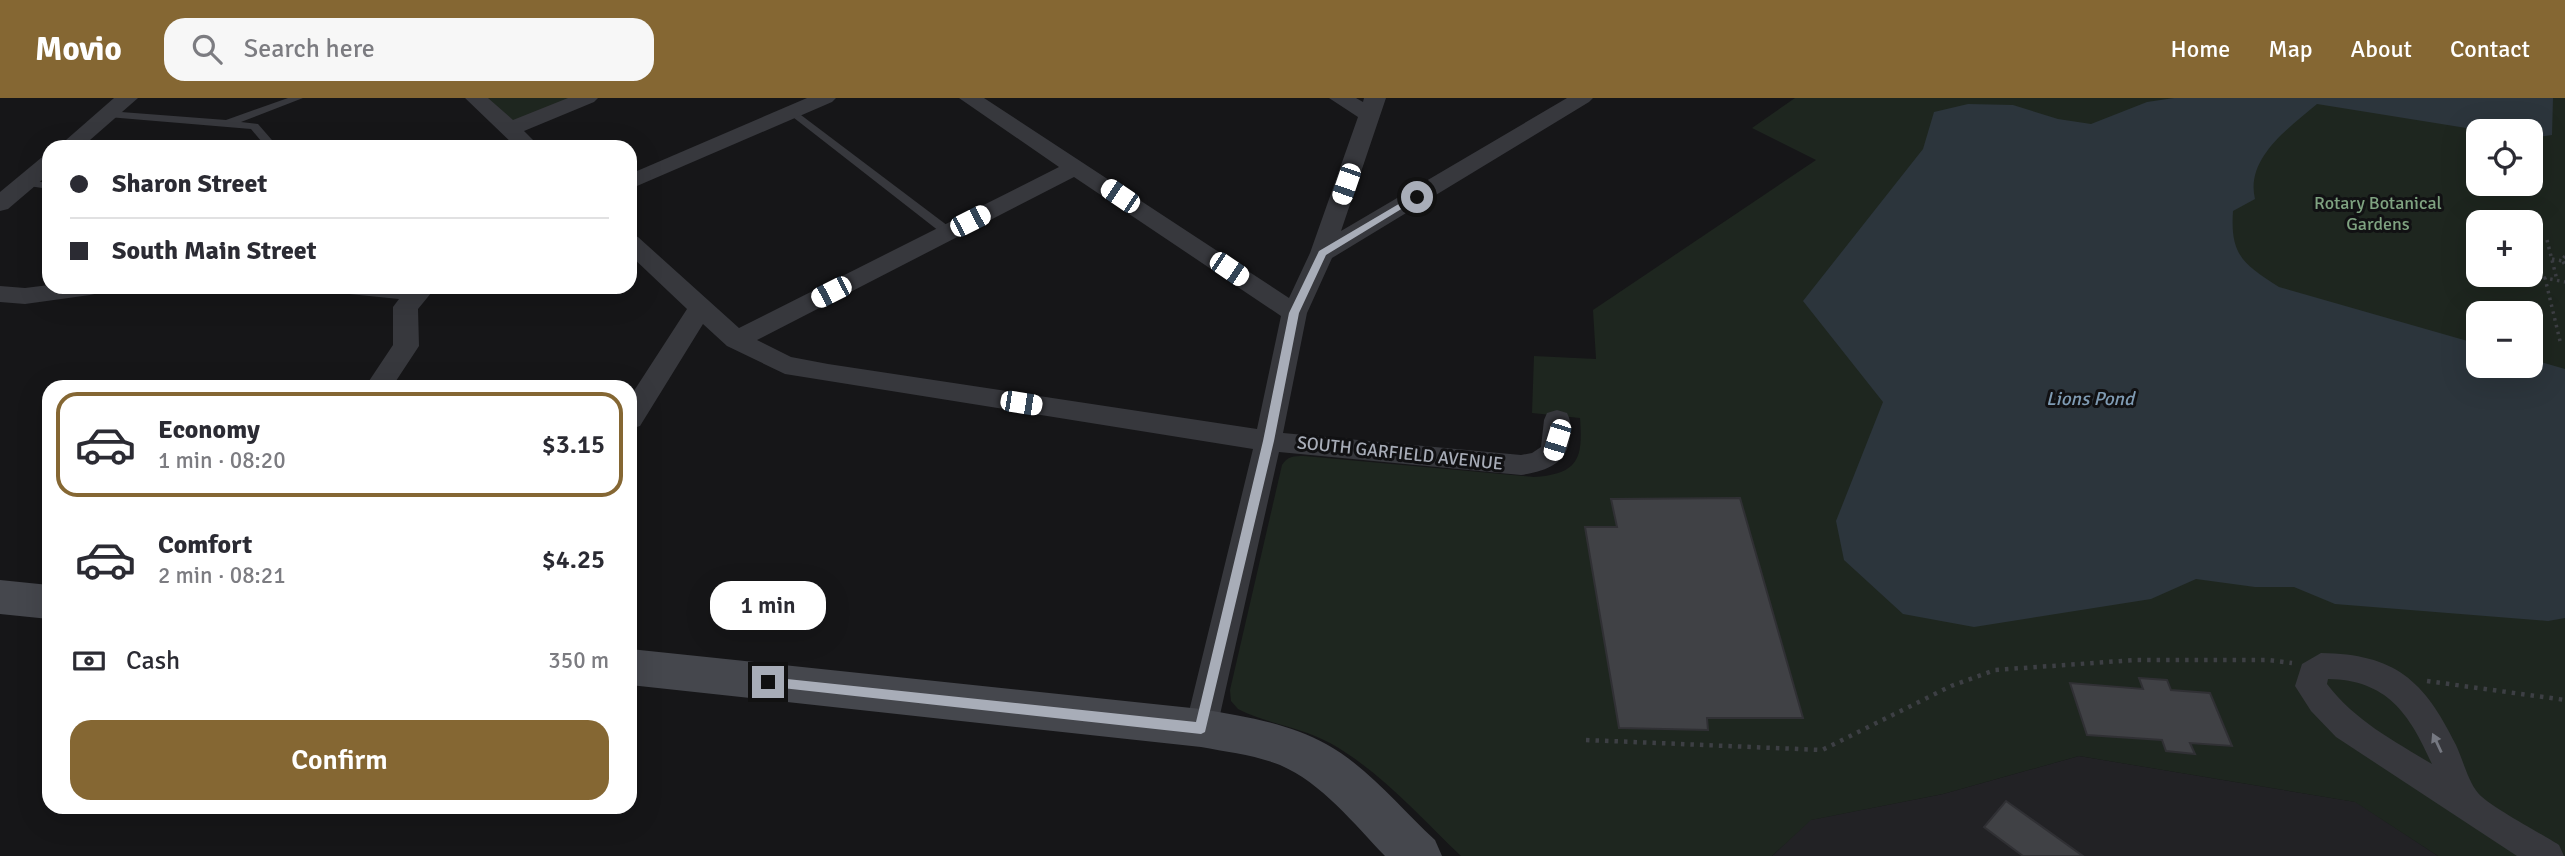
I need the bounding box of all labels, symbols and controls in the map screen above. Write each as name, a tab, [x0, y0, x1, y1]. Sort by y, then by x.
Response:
search box	[164, 18, 654, 81]
text: Movio	[35, 29, 122, 70]
icon: search	[188, 30, 226, 68]
text: Search here	[244, 33, 375, 65]
text: Home	[2170, 34, 2230, 64]
text: Map	[2268, 34, 2313, 64]
text: About	[2351, 34, 2412, 64]
text: Contact	[2450, 34, 2530, 64]
map controls	[2466, 119, 2543, 378]
button: locate	[2466, 119, 2543, 196]
car	[1330, 161, 1363, 207]
text: Sharon Street	[112, 168, 267, 200]
car	[1097, 176, 1144, 216]
route start	[1401, 181, 1433, 213]
park label: Rotary Botanical Gardens	[2314, 192, 2442, 235]
car	[947, 202, 994, 240]
button: +	[2466, 210, 2543, 287]
text: South Main Street	[112, 235, 316, 267]
car	[1206, 249, 1253, 289]
car	[808, 273, 855, 311]
button: −	[2466, 301, 2543, 378]
water label: Lions Pond	[2046, 387, 2136, 411]
car	[999, 389, 1044, 417]
icon: car	[74, 413, 137, 476]
text: Economy	[158, 414, 260, 446]
car	[1541, 417, 1574, 463]
text: $3.15	[542, 429, 605, 461]
street label: SOUTH GARFIELD AVENUE	[1296, 431, 1504, 475]
text: 1 min · 08:20	[158, 446, 286, 475]
icon: car	[74, 528, 137, 591]
text: Comfort	[158, 529, 252, 561]
text: $4.25	[542, 544, 605, 576]
text: 2 min · 08:21	[158, 561, 286, 590]
callout: 1 min	[710, 580, 826, 630]
text: 1 min	[740, 591, 796, 620]
icon: cash	[70, 642, 108, 680]
text: Cash	[126, 645, 180, 677]
text: 350 m	[548, 646, 609, 675]
route end	[752, 666, 784, 698]
button: Confirm	[70, 720, 609, 800]
one-way arrow	[2431, 733, 2442, 753]

